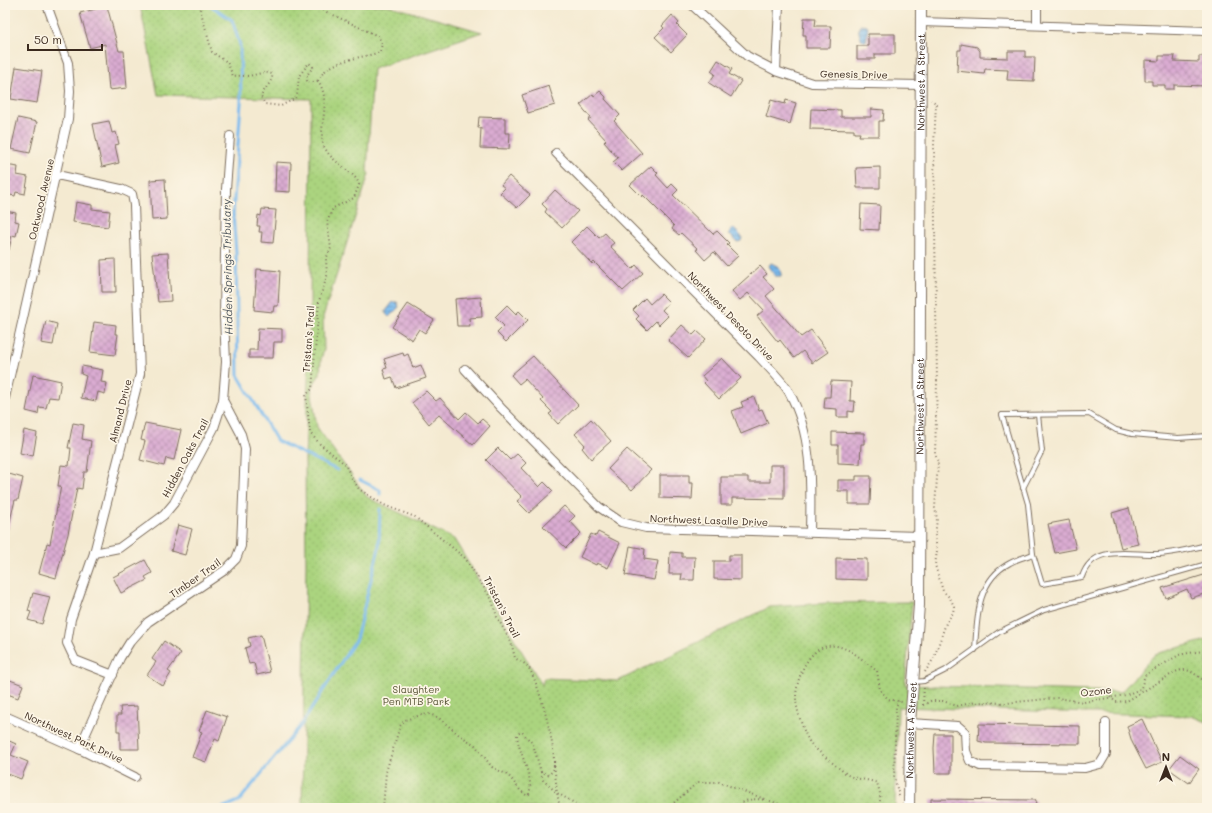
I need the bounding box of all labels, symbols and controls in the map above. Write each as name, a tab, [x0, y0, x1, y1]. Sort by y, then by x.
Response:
scale bar	[28, 26, 102, 52]
text: 50 m	[34, 31, 62, 47]
street label: Northwest A Street	[914, 34, 928, 131]
street label: Genesis Drive	[820, 66, 888, 82]
street label: Oakwood Avenue	[25, 157, 57, 241]
water label: Hidden Springs Tributary	[218, 199, 236, 335]
street label: Northwest Desoto Drive	[685, 268, 777, 364]
street label: Tristan's Trail	[299, 305, 317, 373]
street label: Northwest A Street	[913, 358, 927, 455]
street label: Almand Drive	[105, 378, 135, 444]
street label: Hidden Oaks Trail	[158, 416, 212, 500]
street label: Northwest Lasalle Drive	[650, 511, 768, 529]
street label: Timber Trail	[166, 555, 224, 601]
street label: Tristan's Trail	[480, 574, 524, 640]
street label: Northwest A Street	[902, 681, 920, 779]
park label: Slaughter Pen MTB Park	[383, 682, 449, 708]
street label: Ozone	[1080, 682, 1112, 700]
street label: Northwest Park Drive	[23, 708, 125, 766]
north arrow	[1146, 747, 1186, 787]
text: N	[1162, 749, 1170, 764]

